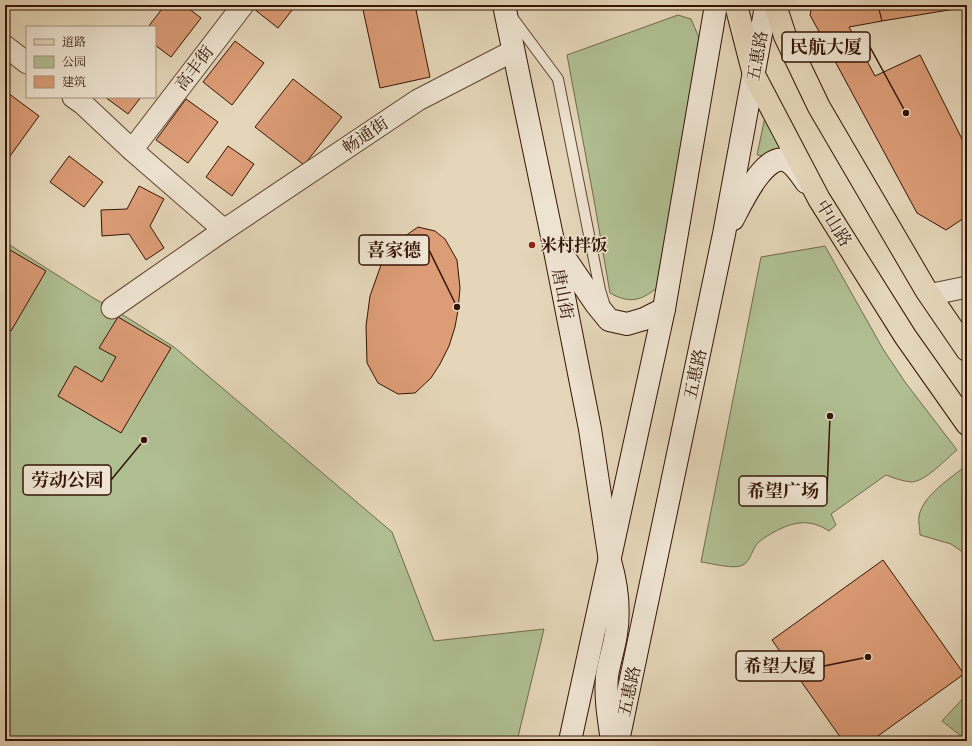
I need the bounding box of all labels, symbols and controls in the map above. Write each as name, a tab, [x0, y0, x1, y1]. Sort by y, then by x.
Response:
legend	[26, 26, 156, 98]
street label: 五惠路	[743, 29, 775, 84]
callout: 民航大厦	[782, 32, 870, 62]
text: 道路	[62, 34, 86, 52]
text: 民航大厦	[790, 36, 862, 62]
street label: 高丰街	[171, 42, 221, 97]
text: 公园	[62, 54, 86, 72]
text: 建筑	[62, 74, 86, 92]
street label: 畅通街	[338, 112, 394, 161]
street label: 中山路	[809, 196, 856, 252]
callout: 喜家德	[359, 235, 429, 265]
place label: 米村拌饭	[540, 235, 608, 259]
text: 喜家德	[367, 239, 421, 265]
marker: 米村拌饭	[527, 240, 537, 250]
street label: 唐山街	[544, 267, 578, 322]
street label: 五惠路	[680, 347, 714, 402]
callout: 劳动公园	[23, 465, 111, 495]
text: 劳动公园	[31, 469, 103, 495]
callout: 希望广场	[739, 476, 827, 506]
text: 希望广场	[747, 480, 819, 506]
callout: 希望大厦	[736, 651, 824, 681]
text: 希望大厦	[744, 655, 816, 681]
street label: 五惠路	[614, 664, 648, 719]

